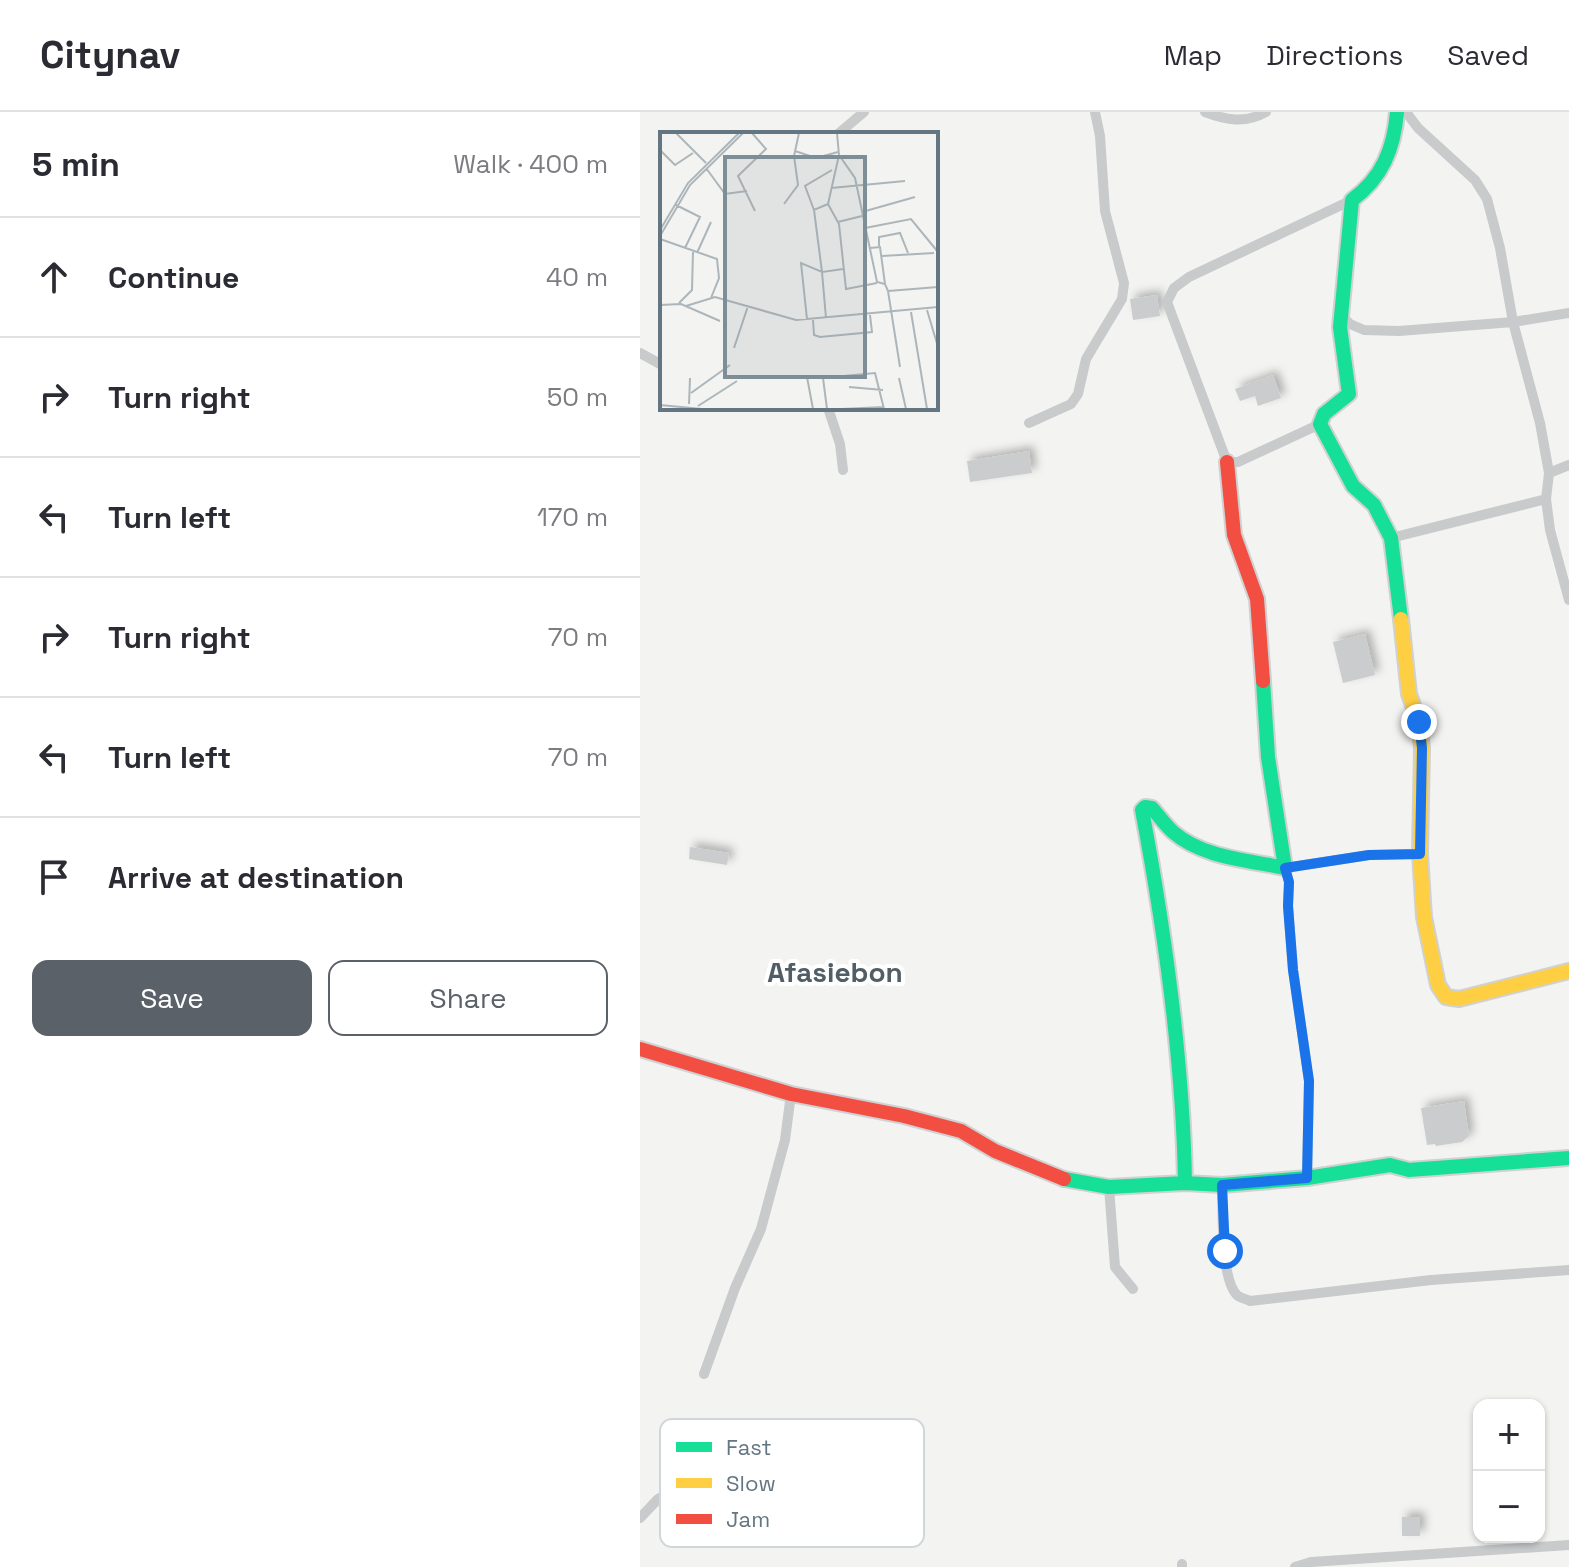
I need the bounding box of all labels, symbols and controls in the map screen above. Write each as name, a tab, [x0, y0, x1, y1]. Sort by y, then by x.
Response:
text: Citynav	[40, 31, 180, 79]
text: Map	[1164, 37, 1222, 73]
text: Directions	[1266, 37, 1403, 73]
text: Saved	[1447, 37, 1529, 73]
inset map	[660, 132, 938, 410]
text: 5 min	[32, 143, 120, 186]
text: Walk · 400 m	[453, 147, 608, 181]
icon: ahead	[32, 255, 76, 299]
text: Continue	[108, 258, 239, 297]
text: 40 m	[546, 260, 608, 294]
icon: right	[32, 375, 76, 419]
text: Turn right	[108, 378, 251, 417]
text: 50 m	[547, 380, 608, 414]
icon: left	[32, 495, 76, 539]
text: Turn left	[108, 498, 231, 537]
text: 170 m	[537, 500, 608, 534]
icon: right	[32, 615, 76, 659]
text: Turn right	[108, 618, 251, 657]
text: 70 m	[548, 620, 608, 654]
route end	[1401, 704, 1437, 740]
icon: left	[32, 735, 76, 779]
text: Turn left	[108, 738, 231, 777]
text: 70 m	[548, 740, 608, 774]
icon: arrive	[32, 855, 76, 899]
text: Arrive at destination	[108, 858, 404, 897]
district label: Afasiebon	[767, 954, 903, 990]
button: Save	[32, 960, 312, 1036]
button: Share	[328, 960, 608, 1036]
route start	[1207, 1233, 1243, 1269]
map controls	[1473, 1399, 1545, 1543]
button: +	[1473, 1399, 1545, 1471]
legend	[660, 1419, 924, 1547]
text: Fast	[726, 1433, 772, 1461]
text: Slow	[726, 1469, 776, 1497]
button: −	[1473, 1471, 1545, 1543]
text: Jam	[726, 1505, 770, 1533]

